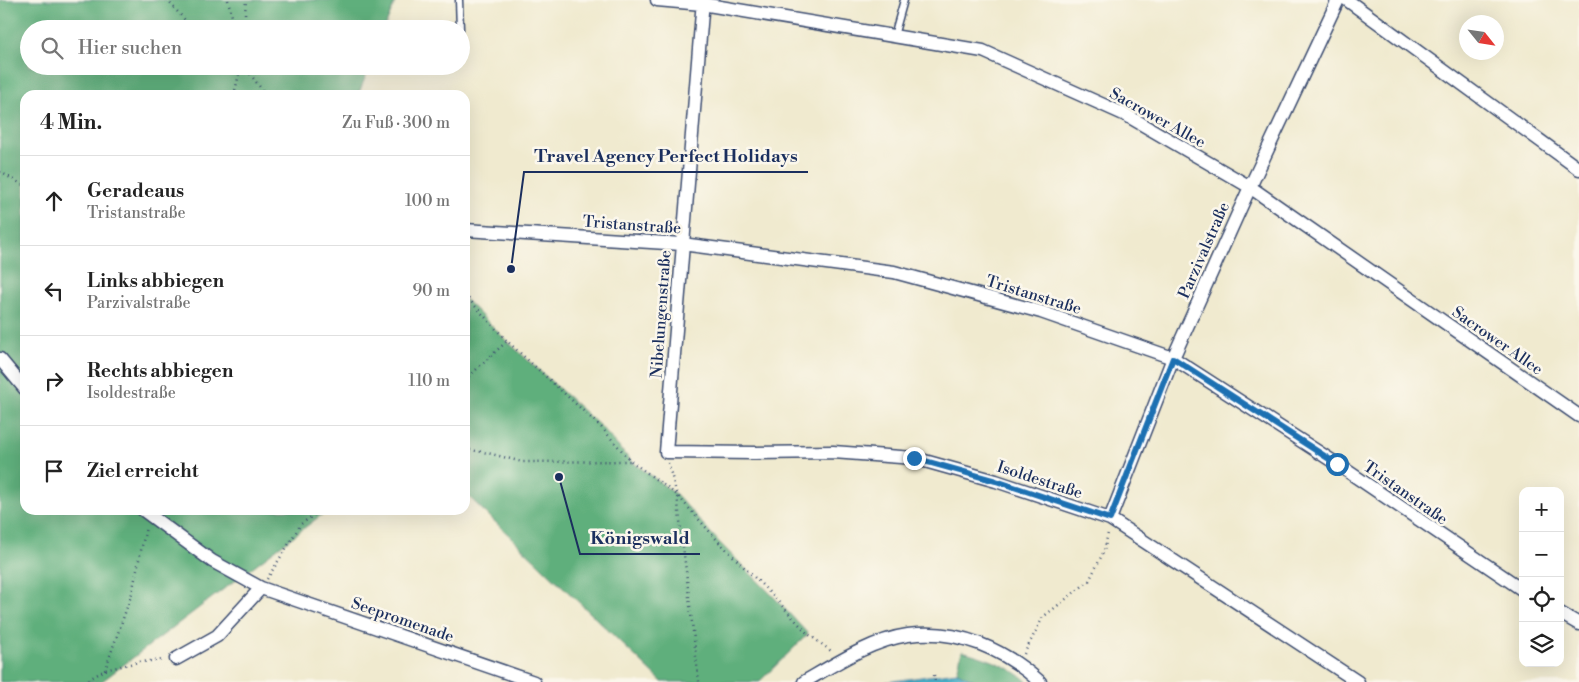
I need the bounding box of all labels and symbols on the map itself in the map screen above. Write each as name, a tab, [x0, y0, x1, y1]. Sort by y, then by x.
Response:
north arrow	[1459, 15, 1504, 60]
street label: Sacrower Allee	[1106, 83, 1209, 152]
callout: Travel Agency Perfect Holidays	[524, 139, 808, 172]
text: Travel Agency Perfect Holidays	[534, 145, 798, 168]
street label: Parzivalstraße	[1174, 199, 1234, 302]
street label: Tristanstraße	[582, 212, 682, 238]
street label: Nibelungenstraße	[647, 249, 675, 379]
street label: Tristanstraße	[984, 271, 1084, 319]
street label: Sacrower Allee	[1448, 302, 1547, 380]
route end	[903, 447, 926, 470]
route start	[1326, 453, 1349, 476]
street label: Tristanstraße	[1359, 456, 1452, 529]
street label: Isoldestraße	[994, 457, 1085, 503]
callout: Königswald	[580, 521, 700, 554]
text: Königswald	[590, 527, 690, 550]
street label: Seepromenade	[349, 593, 457, 647]

